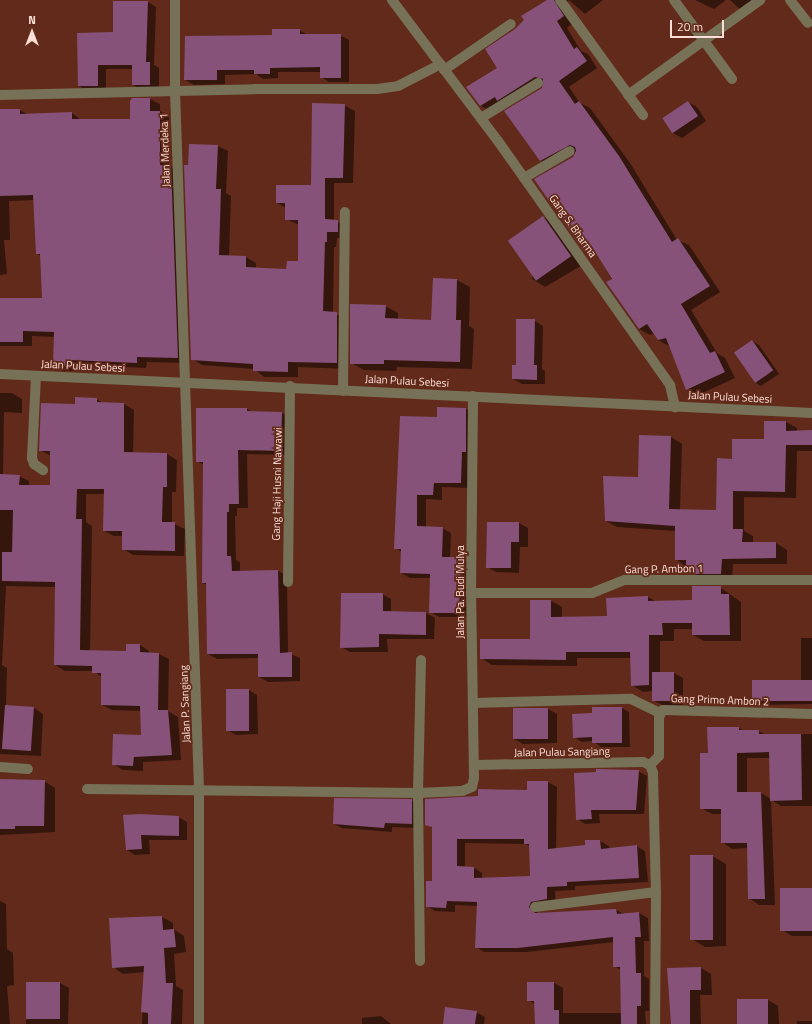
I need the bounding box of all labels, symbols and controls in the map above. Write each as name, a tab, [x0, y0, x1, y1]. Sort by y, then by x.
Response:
north arrow	[12, 12, 52, 52]
text: N	[28, 12, 36, 28]
scale bar	[672, 12, 726, 38]
text: 20 m	[677, 17, 703, 36]
street label: Jalan Merdeka 1	[157, 113, 173, 187]
street label: Gang S. Bharma	[546, 192, 600, 260]
street label: Jalan Pulau Sebesi	[41, 357, 125, 375]
street label: Jalan Pulau Sebesi	[365, 372, 449, 390]
street label: Jalan Pulau Sebesi	[688, 388, 772, 406]
street label: Gang Haji Husni Nawawi	[269, 427, 285, 541]
street label: Jalan Pa. Budi Mulya	[453, 545, 467, 639]
street label: Gang P. Ambon 1	[625, 562, 703, 576]
street label: Jalan P. Sangiang	[177, 665, 193, 743]
street label: Gang Primo Ambon 2	[671, 692, 769, 708]
street label: Jalan Pulau Sangiang	[514, 745, 610, 759]

